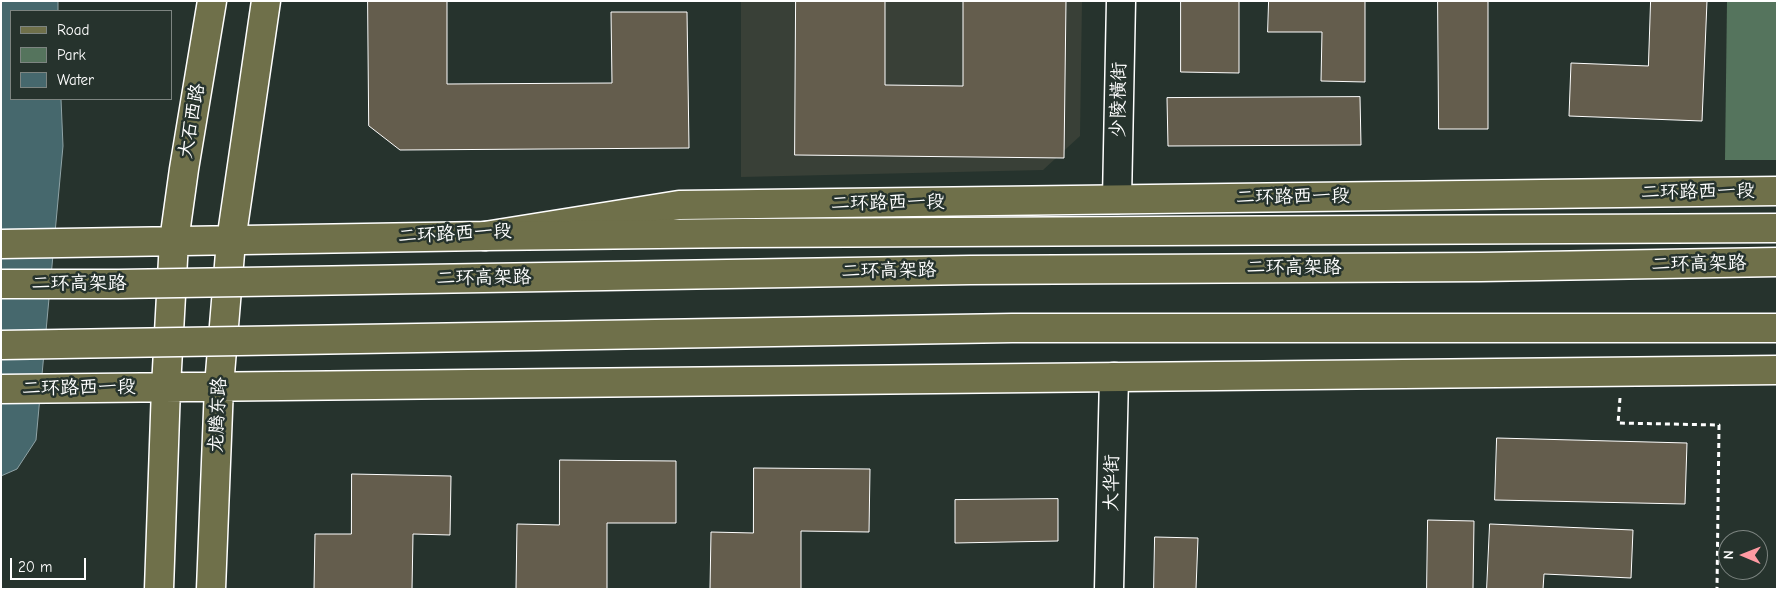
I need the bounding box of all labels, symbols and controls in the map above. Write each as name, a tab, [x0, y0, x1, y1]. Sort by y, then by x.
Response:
legend	[10, 10, 172, 100]
text: Road	[57, 21, 89, 39]
text: Park	[57, 46, 86, 64]
street label: 少陵横街	[1107, 62, 1131, 138]
text: Water	[57, 71, 94, 89]
street label: 大石西路	[174, 82, 210, 160]
street label: 二环路西一段	[1641, 180, 1755, 204]
street label: 二环路西一段	[1236, 185, 1350, 209]
street label: 二环路西一段	[831, 191, 945, 215]
street label: 二环路西一段	[397, 220, 513, 248]
street label: 二环高架路	[1651, 252, 1747, 276]
street label: 二环高架路	[1247, 257, 1341, 279]
street label: 二环高架路	[841, 259, 937, 283]
street label: 二环高架路	[436, 266, 532, 290]
street label: 二环高架路	[32, 273, 126, 295]
street label: 二环路西一段	[22, 376, 136, 400]
street label: 龙腾东路	[205, 376, 231, 454]
street label: 大华街	[1100, 454, 1124, 512]
north arrow	[1718, 530, 1768, 580]
scale bar	[12, 548, 89, 580]
text: N	[1720, 550, 1737, 559]
text: 20 m	[18, 558, 52, 576]

